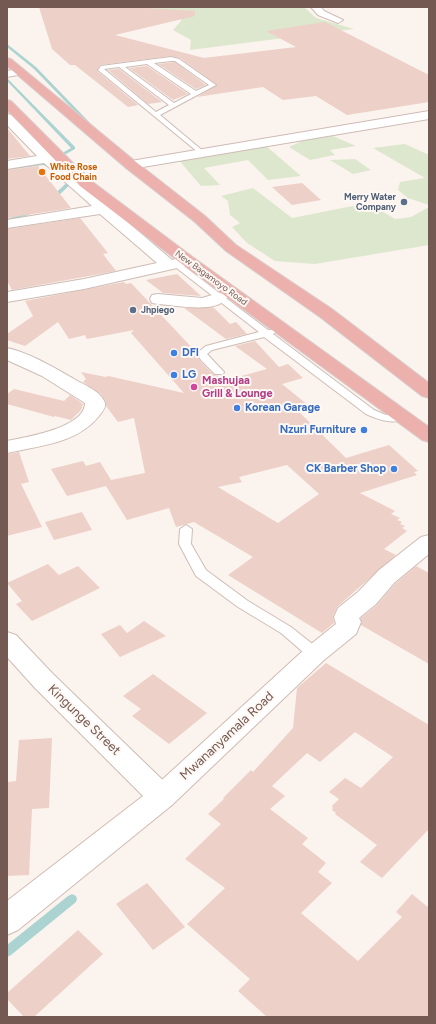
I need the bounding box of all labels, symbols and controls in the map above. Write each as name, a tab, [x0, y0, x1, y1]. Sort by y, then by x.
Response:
place label: White Rose Food Chain	[50, 162, 97, 183]
marker: White Rose Food Chain	[37, 167, 47, 177]
place label: Merry Water Company	[344, 192, 396, 213]
marker: Merry Water Company	[399, 197, 409, 207]
street label: New Bagamoyo Road	[173, 248, 249, 308]
marker: Jhpiego	[128, 305, 138, 315]
place label: Jhpiego	[141, 305, 174, 315]
place label: DFI	[182, 346, 199, 360]
marker: DFI	[169, 348, 179, 358]
place label: LG	[182, 368, 196, 382]
marker: LG	[169, 370, 179, 380]
place label: Mashujaa Grill & Lounge	[202, 374, 272, 400]
marker: Mashujaa Grill & Lounge	[189, 382, 199, 392]
place label: Korean Garage	[245, 401, 320, 415]
marker: Korean Garage	[232, 403, 242, 413]
place label: Nzuri Furniture	[280, 423, 356, 437]
marker: Nzuri Furniture	[359, 425, 369, 435]
place label: CK Barber Shop	[306, 462, 386, 476]
marker: CK Barber Shop	[389, 464, 399, 474]
street label: Kingunge Street	[45, 682, 123, 758]
street label: Mwananyamala Road	[177, 689, 277, 783]

